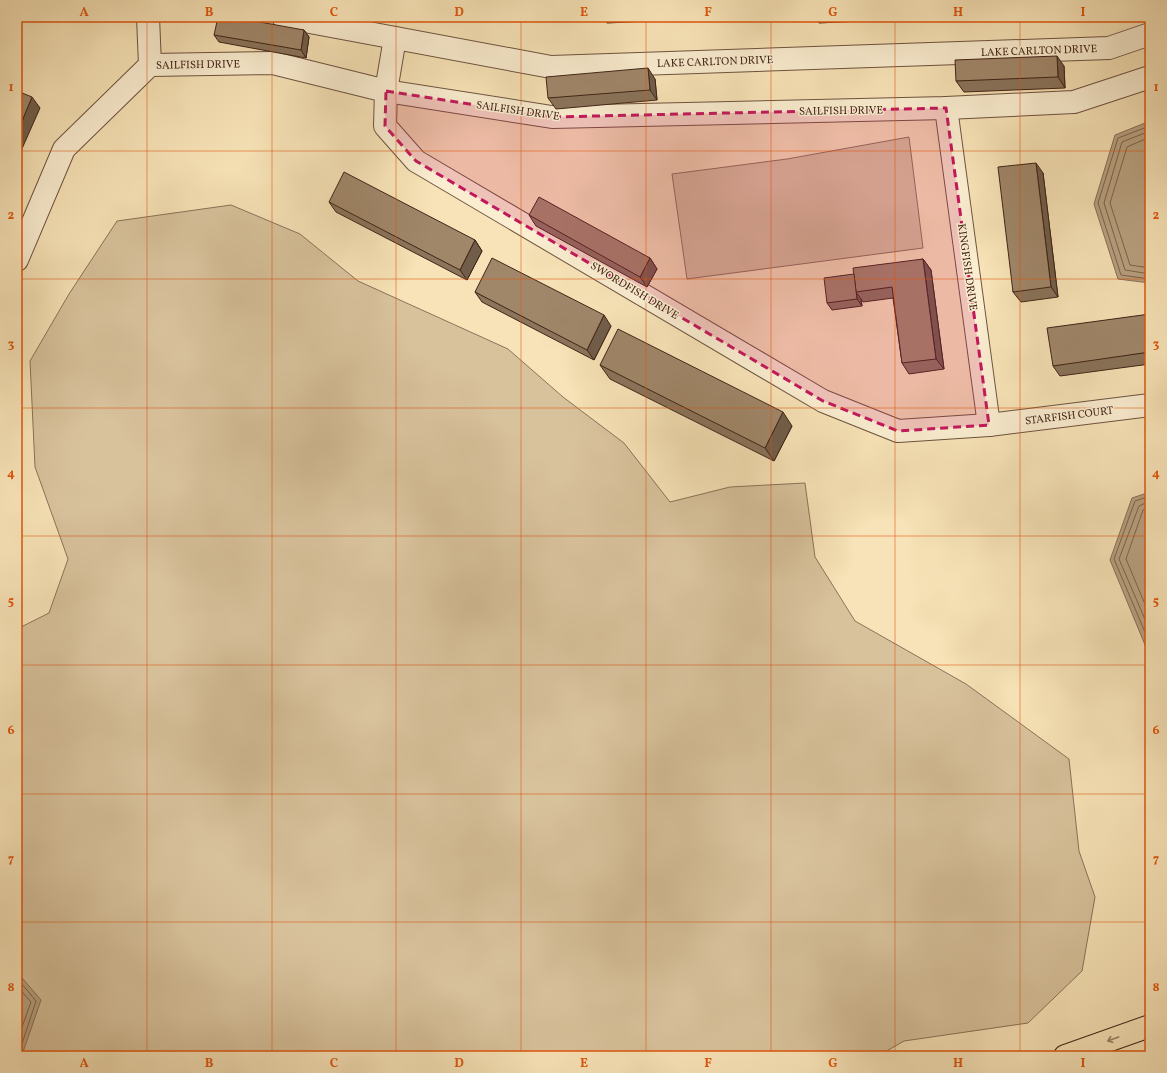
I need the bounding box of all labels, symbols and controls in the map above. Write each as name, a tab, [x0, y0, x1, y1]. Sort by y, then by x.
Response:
text: A	[79, 4, 89, 22]
text: B	[205, 4, 214, 22]
text: C	[330, 4, 338, 22]
text: D	[454, 4, 464, 22]
text: E	[580, 4, 588, 22]
text: F	[704, 4, 712, 22]
text: G	[828, 4, 838, 22]
text: H	[953, 4, 963, 22]
text: I	[1081, 4, 1086, 22]
street label: LAKE CARLTON DRIVE	[981, 42, 1098, 61]
street label: LAKE CARLTON DRIVE	[657, 53, 774, 72]
street label: SAILFISH DRIVE	[156, 57, 241, 74]
text: 1	[8, 79, 14, 97]
text: 1	[1153, 79, 1159, 97]
street label: SAILFISH DRIVE	[475, 98, 561, 125]
street label: SAILFISH DRIVE	[799, 103, 884, 120]
text: 2	[8, 207, 15, 225]
text: 2	[1153, 207, 1160, 225]
street label: KINGFISH DRIVE	[953, 223, 980, 312]
street label: SWORDFISH DRIVE	[587, 259, 682, 324]
text: 3	[8, 336, 15, 354]
text: 3	[1153, 336, 1160, 354]
street label: STARFISH COURT	[1024, 404, 1115, 429]
text: 4	[7, 465, 15, 483]
text: 4	[1152, 465, 1160, 483]
text: 5	[8, 593, 14, 611]
text: 5	[1153, 593, 1159, 611]
text: 6	[7, 722, 15, 740]
text: 6	[1152, 722, 1160, 740]
text: 7	[8, 851, 14, 869]
text: 7	[1153, 851, 1159, 869]
text: 8	[7, 979, 15, 997]
text: 8	[1152, 979, 1160, 997]
one-way arrow	[1108, 1036, 1120, 1044]
text: A	[79, 1055, 89, 1073]
text: B	[205, 1055, 214, 1073]
text: C	[330, 1055, 338, 1073]
text: D	[454, 1055, 464, 1073]
text: E	[580, 1055, 588, 1073]
text: F	[704, 1055, 712, 1073]
text: G	[828, 1055, 838, 1073]
text: H	[953, 1055, 963, 1073]
text: I	[1081, 1055, 1086, 1073]

